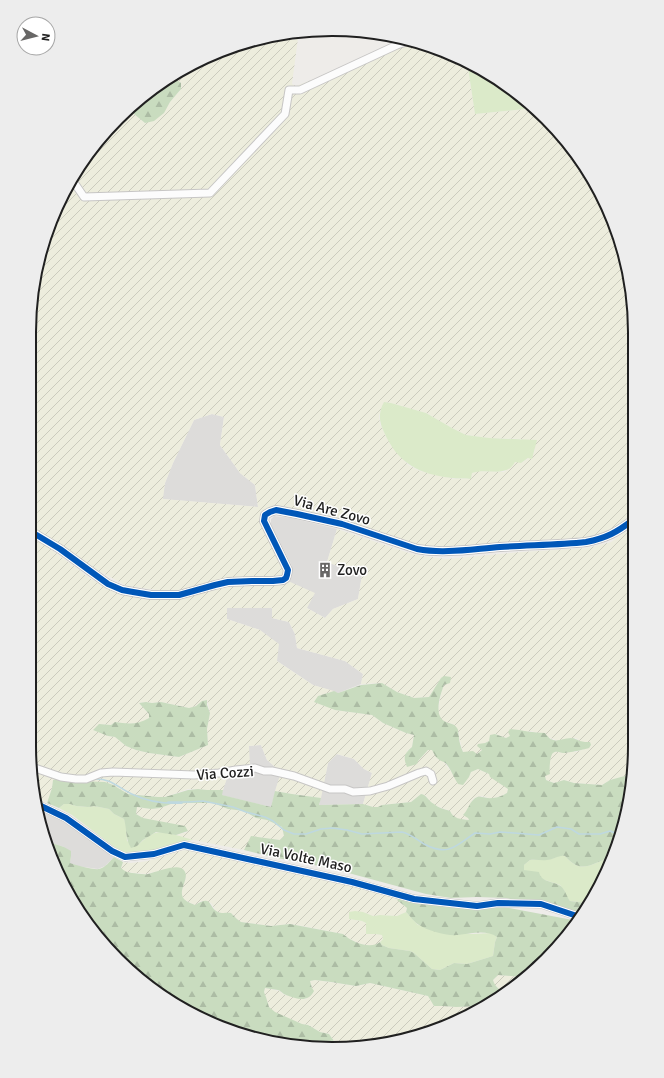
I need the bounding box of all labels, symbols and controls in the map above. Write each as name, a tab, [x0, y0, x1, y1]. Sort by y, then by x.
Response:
north arrow	[16, 16, 56, 56]
text: N	[39, 33, 52, 42]
street label: Via Are Zovo	[292, 491, 373, 529]
building icon: Zovo	[316, 561, 334, 579]
place label: Zovo	[337, 561, 367, 579]
street label: Via Cozzi	[196, 762, 254, 784]
street label: Via Volte Maso	[258, 839, 354, 877]

